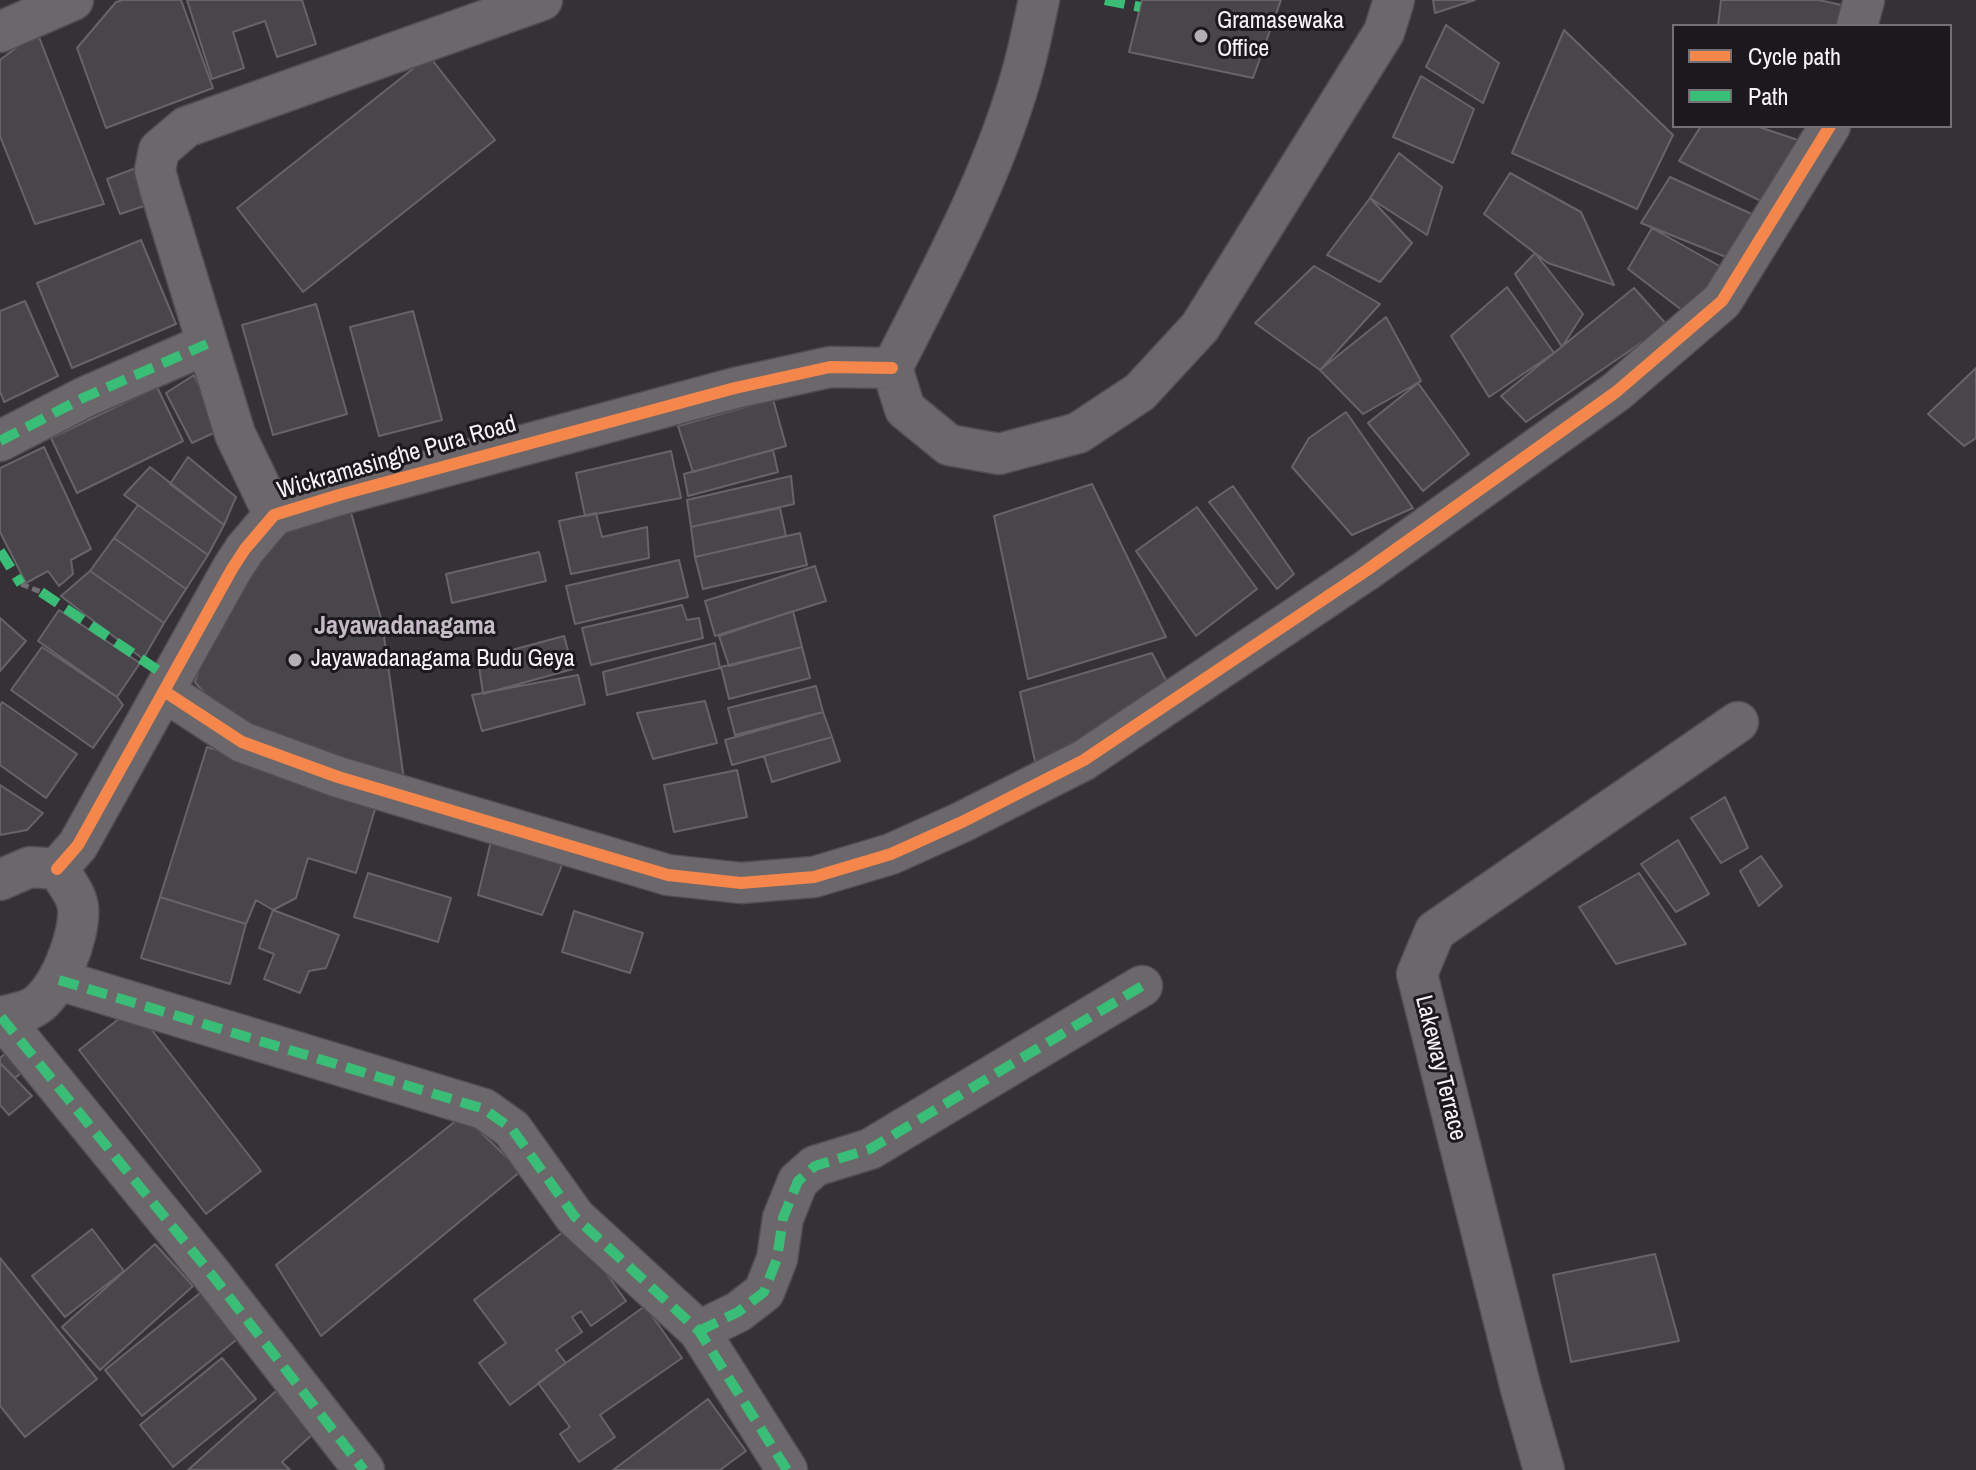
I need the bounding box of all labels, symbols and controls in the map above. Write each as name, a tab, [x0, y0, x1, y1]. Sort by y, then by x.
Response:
place label: Gramasewaka Office	[1217, 8, 1344, 64]
legend	[1672, 24, 1952, 128]
marker: Gramasewaka Office	[1192, 27, 1210, 45]
text: Cycle path	[1748, 40, 1841, 72]
text: Path	[1748, 80, 1789, 112]
street label: Wickramasinghe Pura Road	[274, 410, 520, 506]
district label: Jayawadanagama	[314, 611, 496, 643]
place label: Jayawadanagama Budu Geya	[311, 646, 575, 674]
marker: Jayawadanagama Budu Geya	[286, 651, 304, 669]
street label: Lakeway Terrace	[1408, 992, 1472, 1144]

